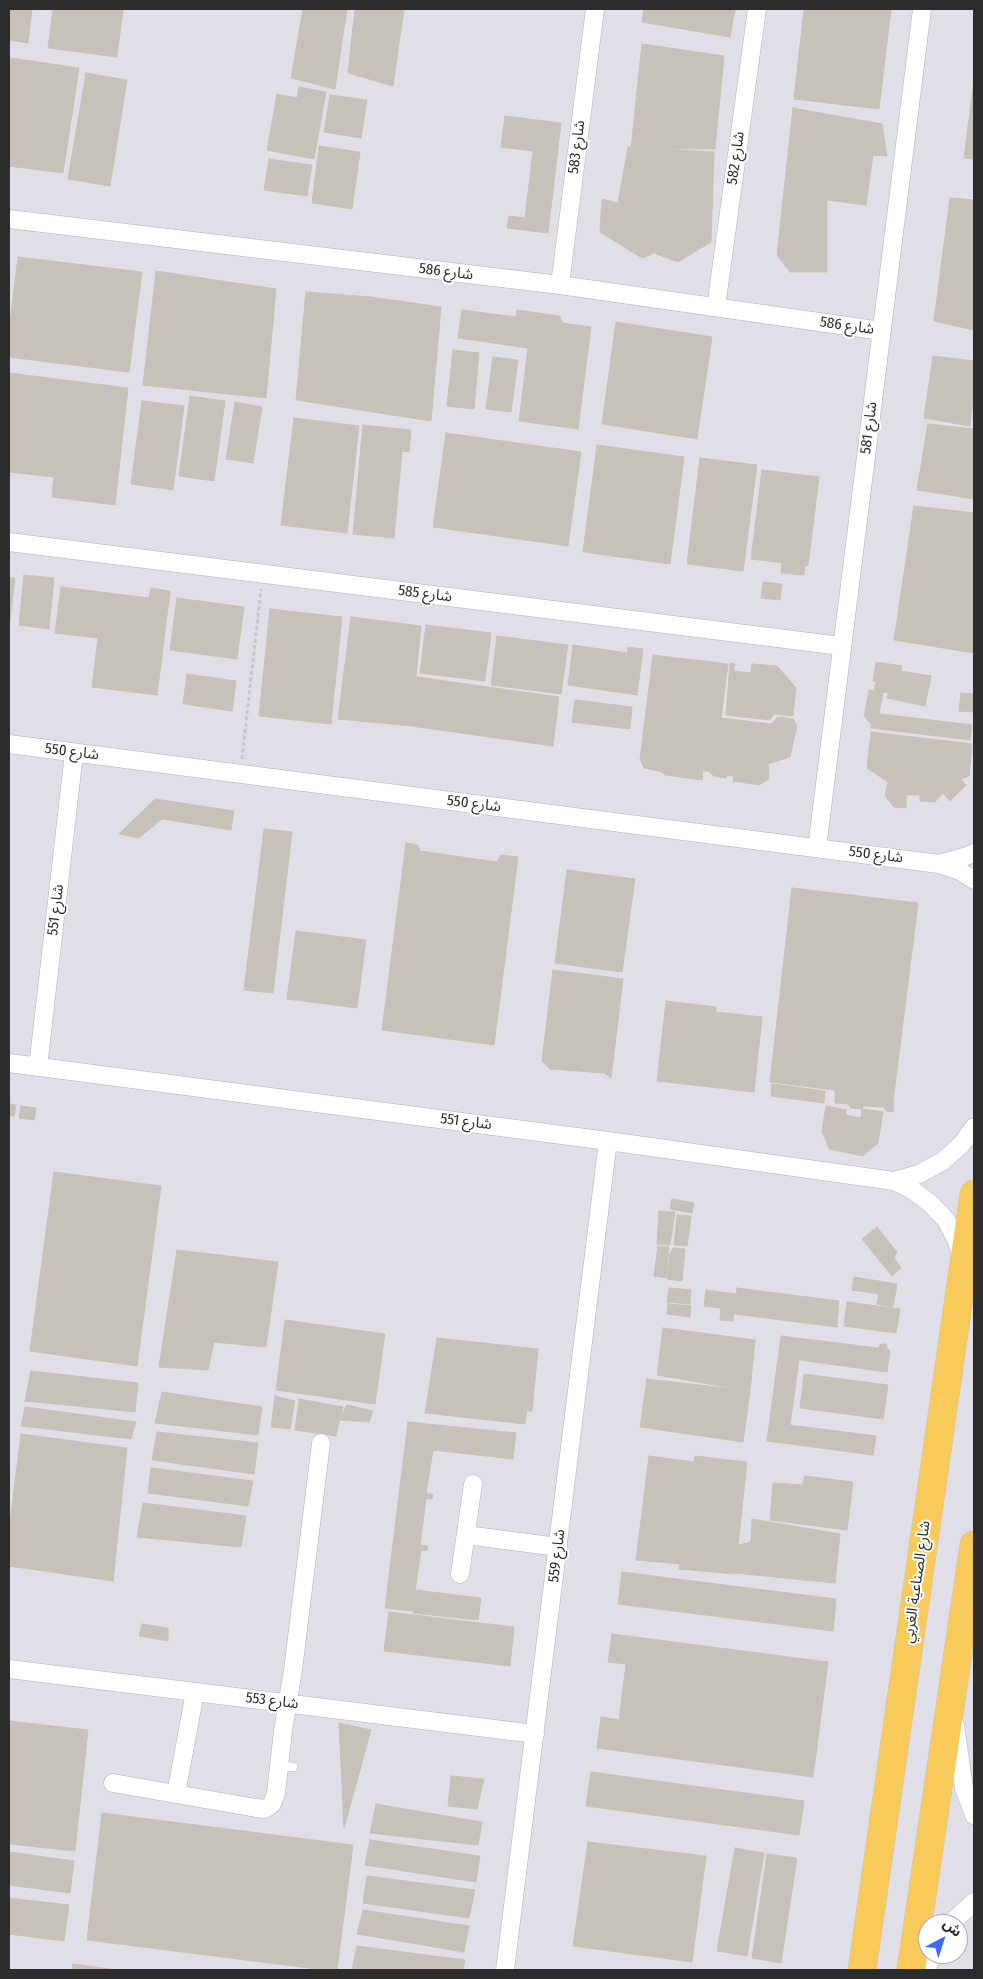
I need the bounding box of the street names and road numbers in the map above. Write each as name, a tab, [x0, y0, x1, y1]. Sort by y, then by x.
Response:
street label: شارع 583	[565, 119, 589, 175]
street label: شارع 582	[723, 130, 749, 186]
street label: شارع 586	[418, 260, 474, 284]
street label: شارع 586	[819, 313, 875, 339]
street label: شارع 581	[857, 401, 881, 455]
street label: شارع 585	[397, 582, 453, 606]
street label: شارع 550	[44, 740, 100, 764]
street label: شارع 550	[446, 792, 502, 816]
street label: شارع 550	[848, 843, 904, 867]
street label: شارع 551	[44, 883, 68, 937]
street label: شارع 551	[439, 1110, 493, 1134]
street label: شارع الصناعية الغربي	[899, 1519, 935, 1645]
street label: شارع 559	[545, 1528, 569, 1584]
street label: شارع 553	[245, 1689, 299, 1713]

